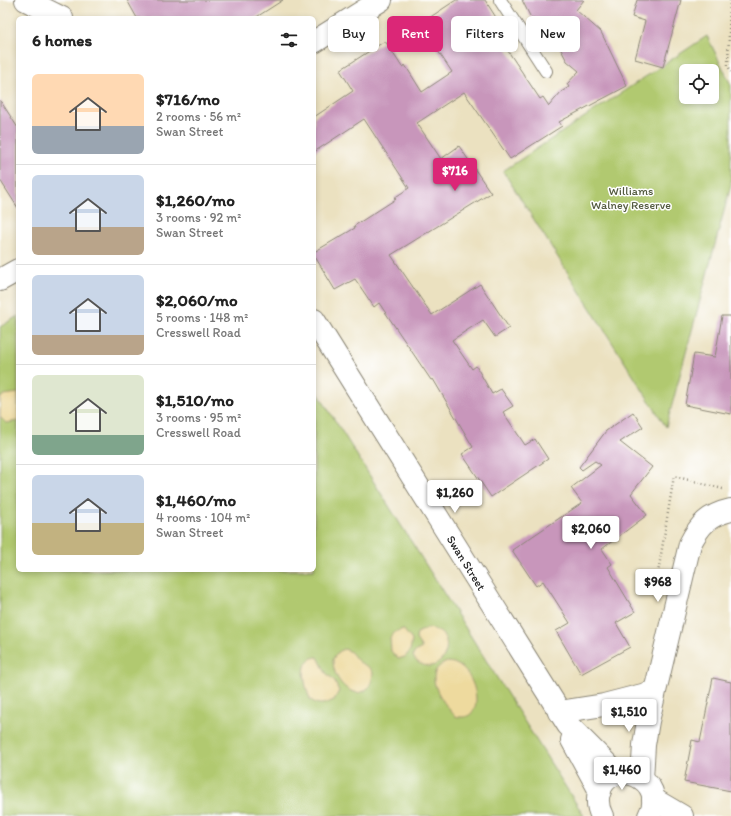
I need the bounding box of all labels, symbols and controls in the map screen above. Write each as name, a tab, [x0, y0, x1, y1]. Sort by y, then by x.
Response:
chip: Buy	[328, 16, 379, 52]
chip: Rent	[387, 16, 443, 52]
chip: Filters	[451, 16, 518, 52]
chip: New	[526, 16, 580, 52]
icon: filters	[278, 29, 300, 51]
text: 6 homes	[32, 30, 92, 50]
map controls	[679, 64, 719, 104]
button: locate	[679, 64, 719, 104]
text: $716/mo	[156, 89, 220, 109]
icon: home	[64, 90, 112, 138]
text: 2 rooms · 56 m²	[156, 109, 241, 124]
text: Swan Street	[156, 124, 223, 139]
pin: $716	[431, 158, 479, 192]
text: $716	[442, 163, 468, 178]
park label: Williams Walney Reserve	[591, 184, 671, 212]
text: $1,260/mo	[156, 190, 235, 210]
icon: home	[64, 191, 112, 239]
text: 3 rooms · 92 m²	[156, 210, 241, 225]
text: Swan Street	[156, 225, 223, 240]
text: $2,060/mo	[156, 290, 238, 310]
icon: home	[64, 291, 112, 339]
text: 5 rooms · 148 m²	[156, 310, 248, 325]
text: Cresswell Road	[156, 325, 241, 340]
text: $1,510/mo	[156, 390, 234, 410]
icon: home	[64, 391, 112, 439]
text: 3 rooms · 95 m²	[156, 410, 241, 425]
text: Cresswell Road	[156, 425, 241, 440]
pin: $1,260	[422, 480, 488, 514]
text: $1,260	[436, 485, 474, 500]
text: $1,460/mo	[156, 490, 236, 510]
icon: home	[64, 491, 112, 539]
text: 4 rooms · 104 m²	[156, 510, 250, 525]
pin: $2,060	[558, 516, 624, 550]
text: $2,060	[571, 521, 611, 536]
text: Swan Street	[156, 525, 223, 540]
street label: Swan Street	[444, 533, 489, 594]
pin: $968	[634, 569, 682, 603]
text: $968	[644, 574, 672, 589]
pin: $1,510	[596, 699, 662, 733]
text: $1,510	[611, 704, 647, 719]
pin: $1,460	[589, 757, 655, 791]
text: $1,460	[603, 762, 641, 777]

